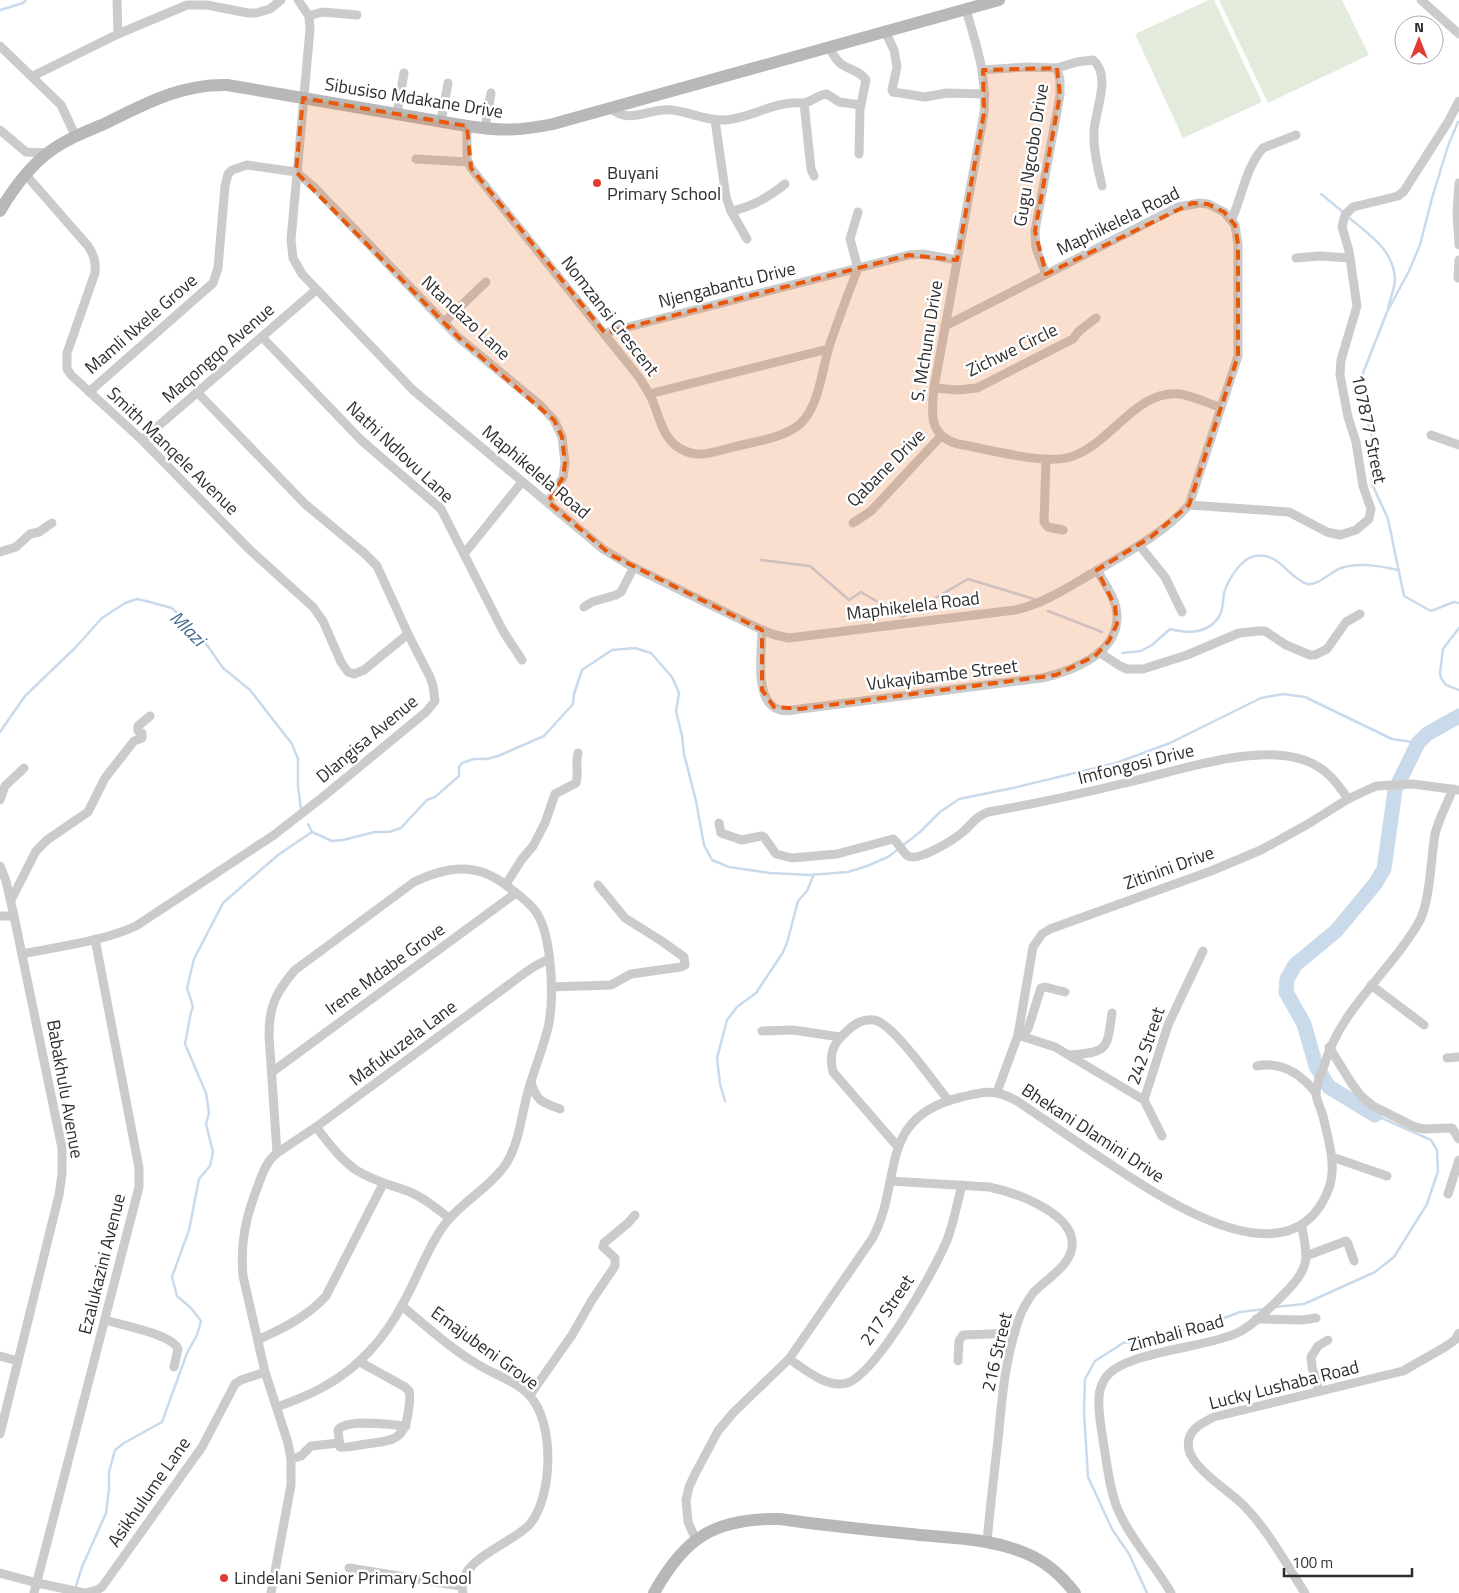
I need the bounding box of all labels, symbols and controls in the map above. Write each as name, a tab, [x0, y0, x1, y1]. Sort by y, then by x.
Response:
north arrow	[1394, 15, 1444, 65]
text: N	[1414, 16, 1424, 37]
street label: Sibusiso Mdakane Drive	[323, 70, 505, 125]
street label: Gugu Ngcobo Drive	[1006, 82, 1055, 228]
place label: Buyani Primary School	[607, 159, 721, 207]
marker: Buyani Primary School	[591, 177, 603, 189]
street label: Maphikelela Road	[1052, 179, 1184, 262]
street label: Nomzansi Crescent	[555, 250, 666, 382]
street label: Njengabantu Drive	[655, 254, 798, 315]
street label: Mamli Nxele Grove	[78, 267, 203, 380]
street label: Ntandazo Lane	[416, 269, 517, 366]
street label: S. Mchunu Drive	[904, 278, 949, 403]
street label: Maqongqo Avenue	[156, 296, 280, 409]
street label: Zichwe Circle	[962, 316, 1062, 383]
street label: 107877 Street	[1345, 372, 1394, 487]
street label: Smith Manqele Avenue	[101, 380, 246, 521]
street label: Nathi Ndlovu Lane	[340, 394, 460, 509]
street label: Maphikelela Road	[476, 418, 596, 525]
street label: Qabane Drive	[840, 422, 931, 513]
street label: Maphikelela Road	[845, 584, 981, 627]
water label: Mlazi	[164, 603, 214, 654]
street label: Vukayibambe Street	[865, 652, 1020, 697]
street label: Dlangisa Avenue	[310, 688, 423, 789]
street label: Imfongosi Drive	[1075, 736, 1197, 791]
street label: Zitinini Drive	[1120, 839, 1218, 896]
street label: Irene Mdabe Grove	[319, 916, 450, 1021]
street label: Mafukuzela Lane	[343, 993, 462, 1092]
street label: 242 Street	[1120, 1003, 1172, 1088]
street label: Babakhulu Avenue	[40, 1017, 91, 1160]
street label: Bhekani Dlamini Drive	[1016, 1076, 1170, 1189]
street label: Ezalukazini Avenue	[71, 1191, 132, 1337]
street label: 217 Street	[853, 1268, 921, 1351]
street label: Emajubeni Grove	[426, 1299, 545, 1396]
street label: Zimbali Road	[1125, 1307, 1227, 1358]
street label: 216 Street	[974, 1309, 1019, 1394]
street label: Lucky Lushaba Road	[1206, 1353, 1362, 1416]
street label: Asikhulume Lane	[101, 1431, 197, 1552]
scale bar	[1284, 1546, 1412, 1578]
text: 100 m	[1292, 1551, 1333, 1574]
place label: Lindelani Senior Primary School	[234, 1564, 472, 1591]
marker: Lindelani Senior Primary School	[218, 1572, 230, 1584]

